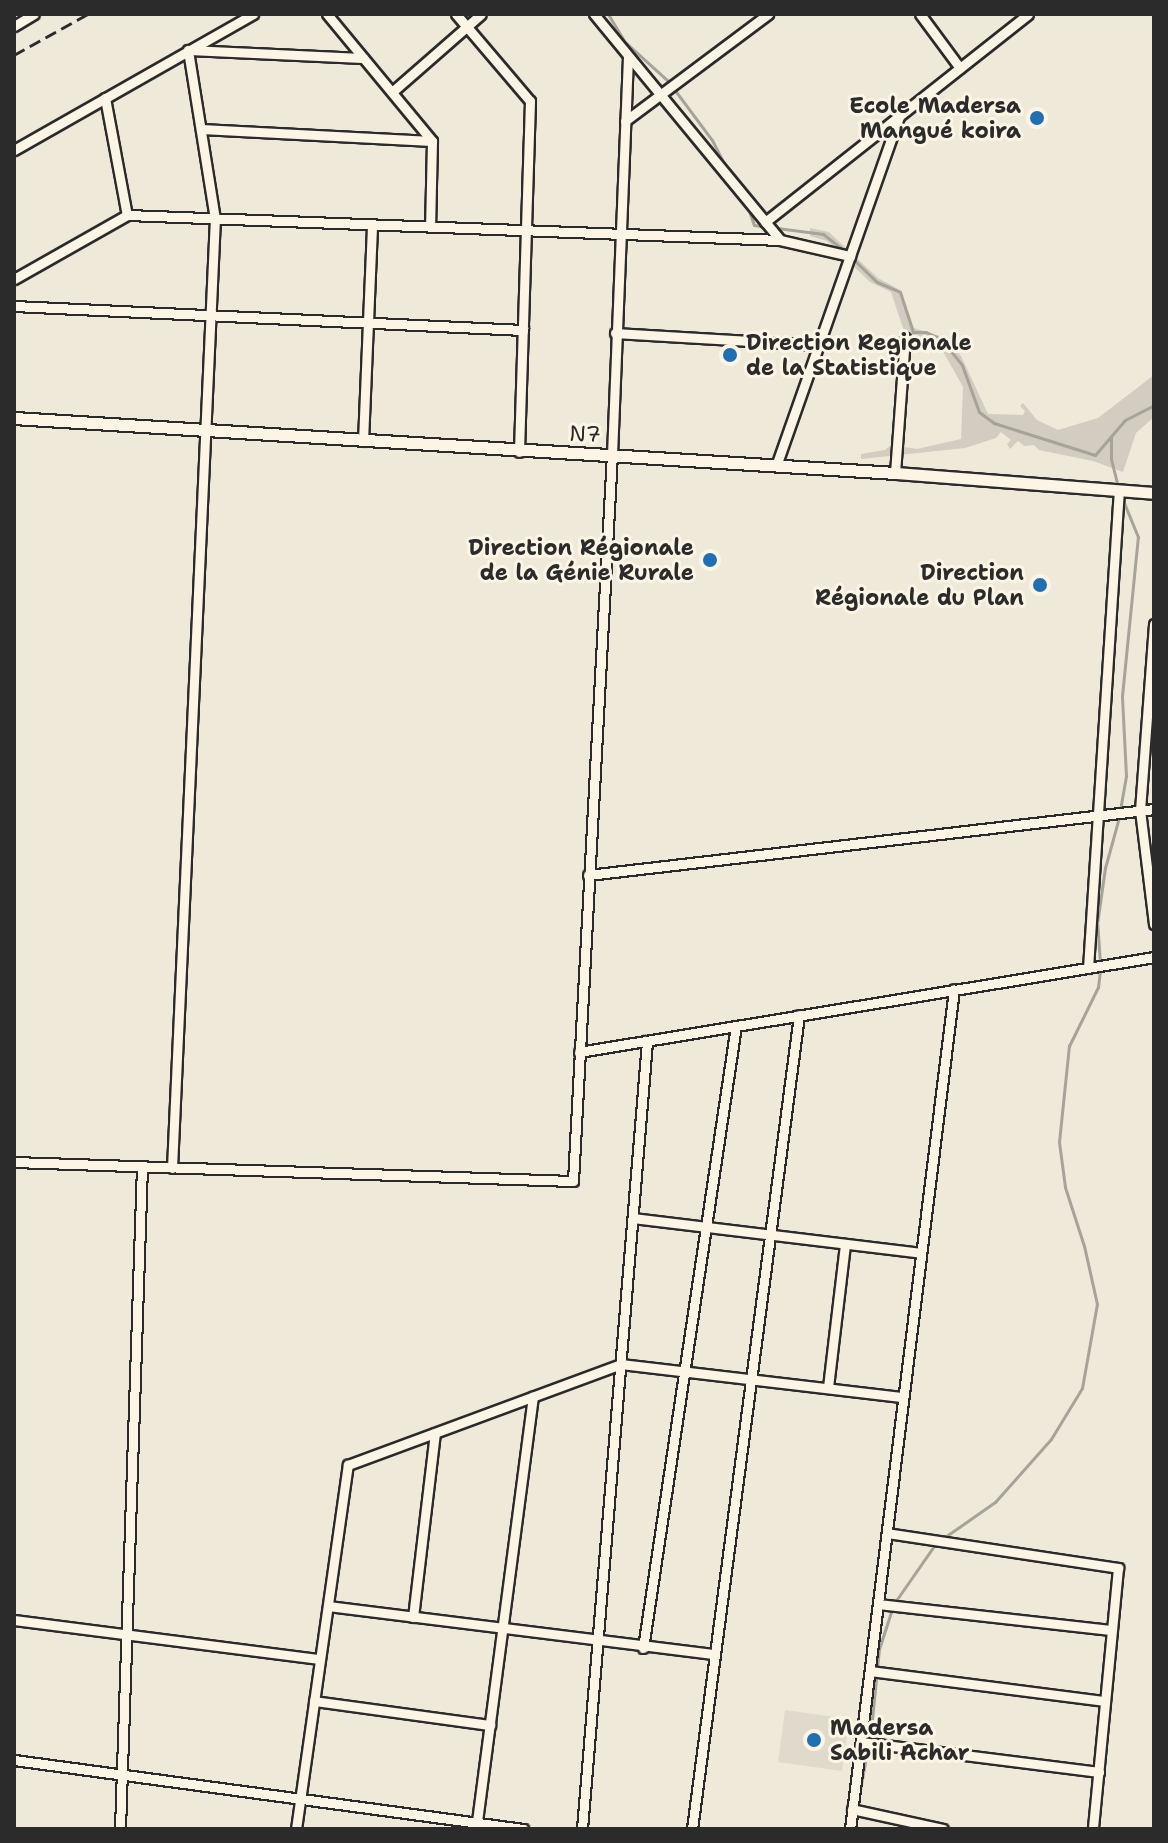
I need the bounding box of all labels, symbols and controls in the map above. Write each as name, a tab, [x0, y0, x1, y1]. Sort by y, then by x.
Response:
place label: Ecole Madersa Mangué koira	[849, 92, 1021, 144]
marker: Ecole Madersa Mangué koira	[1028, 109, 1046, 127]
place label: Direction Regionale de la Statistique	[746, 329, 972, 380]
marker: Direction Regionale de la Statistique	[721, 346, 739, 364]
street label: N7	[569, 420, 601, 448]
place label: Direction Régionale de la Génie Rurale	[468, 534, 694, 586]
marker: Direction Régionale de la Génie Rurale	[701, 551, 719, 569]
place label: Direction Régionale du Plan	[815, 559, 1024, 610]
marker: Direction Régionale du Plan	[1031, 576, 1049, 594]
place label: Madersa Sabili Achar	[830, 1714, 970, 1766]
marker: Madersa Sabili Achar	[805, 1731, 823, 1749]

